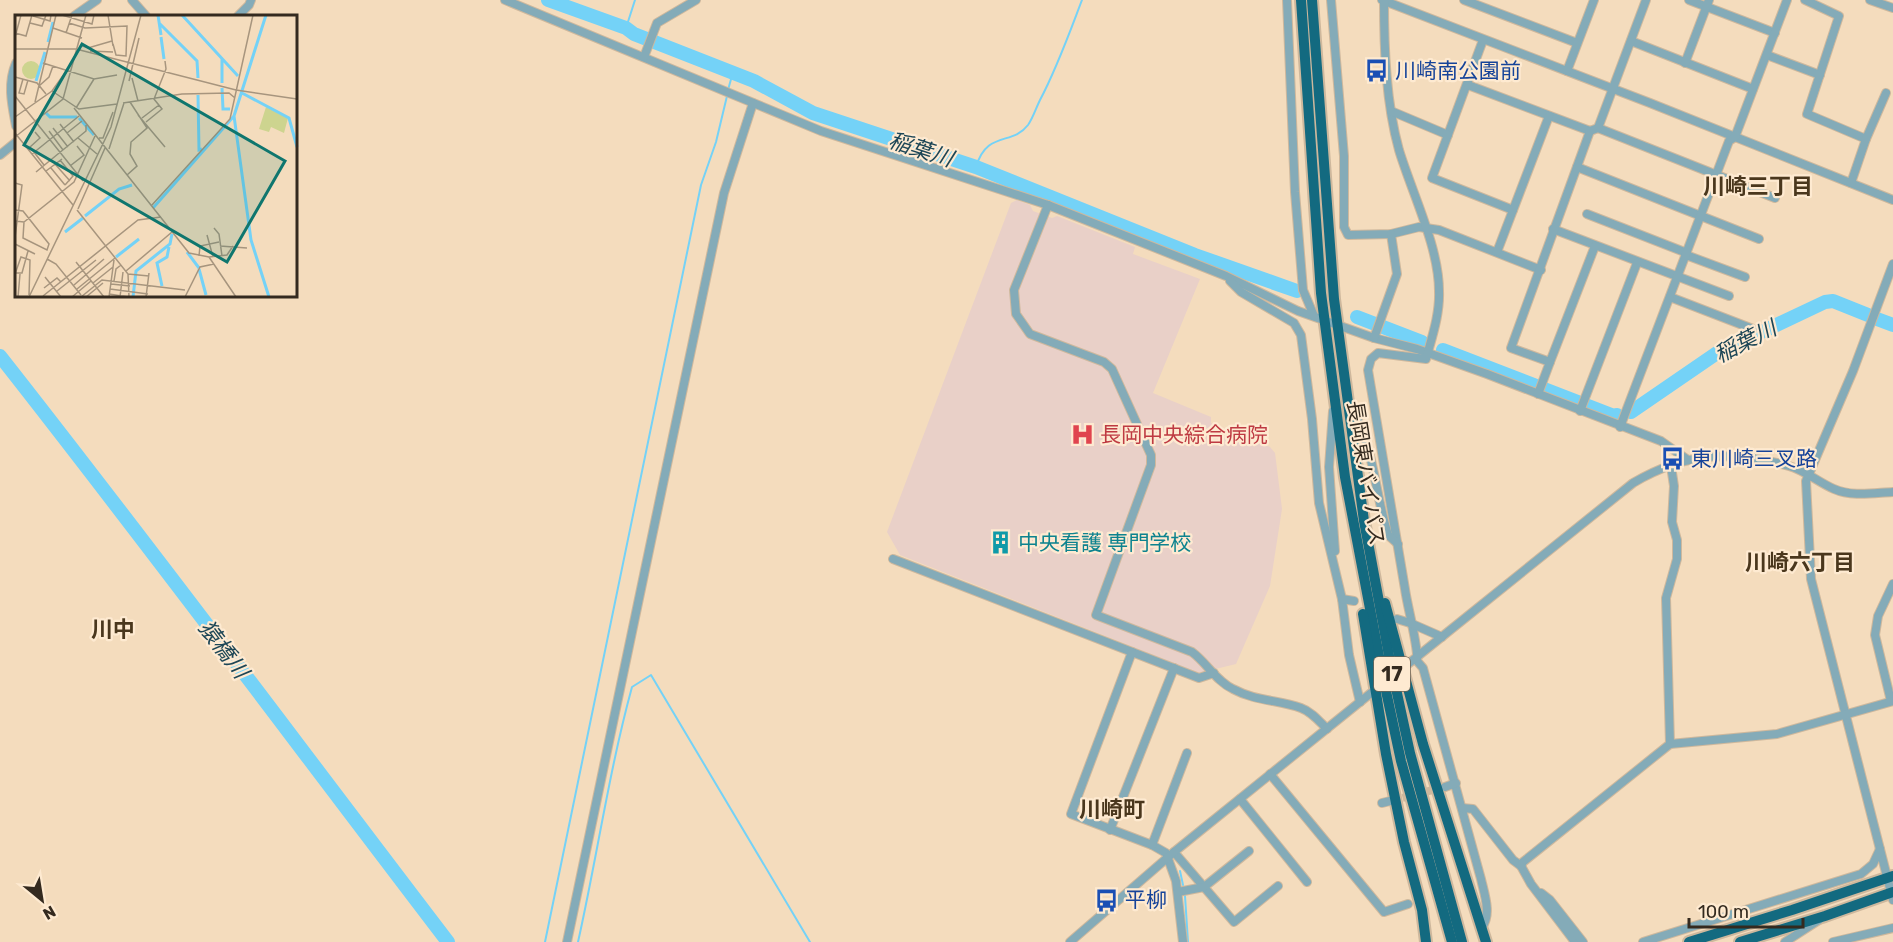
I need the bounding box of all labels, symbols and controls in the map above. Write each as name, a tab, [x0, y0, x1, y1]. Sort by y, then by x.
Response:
inset map	[15, 15, 297, 297]
bus stop icon: 川崎南公園前	[1364, 58, 1390, 84]
place label: 川崎南公園前	[1395, 58, 1521, 83]
water label: 稲葉川	[885, 126, 958, 173]
district label: 川崎三丁目	[1703, 173, 1813, 200]
water label: 稲葉川	[1710, 314, 1783, 368]
street label: 長岡東バイパス	[1343, 399, 1390, 547]
hospital icon: 長岡中央綜合病院	[1069, 422, 1095, 448]
place label: 長岡中央綜合病院	[1100, 422, 1268, 447]
bus stop icon: 東川崎三叉路	[1660, 446, 1686, 472]
place label: 東川崎三叉路	[1691, 446, 1817, 471]
building icon: 中央看護 専門学校	[987, 530, 1013, 556]
place label: 中央看護 専門学校	[1018, 530, 1191, 555]
district label: 川崎六丁目	[1745, 549, 1855, 576]
water label: 猿橋川	[193, 615, 255, 685]
district label: 川中	[91, 616, 135, 643]
road number: 17	[1374, 657, 1410, 691]
district label: 川崎町	[1079, 796, 1145, 823]
north arrow	[12, 870, 72, 930]
bus stop icon: 平柳	[1094, 887, 1120, 913]
place label: 平柳	[1125, 887, 1167, 912]
scale bar	[1689, 891, 1803, 929]
text: N	[40, 901, 59, 924]
text: 100 m	[1698, 901, 1749, 923]

